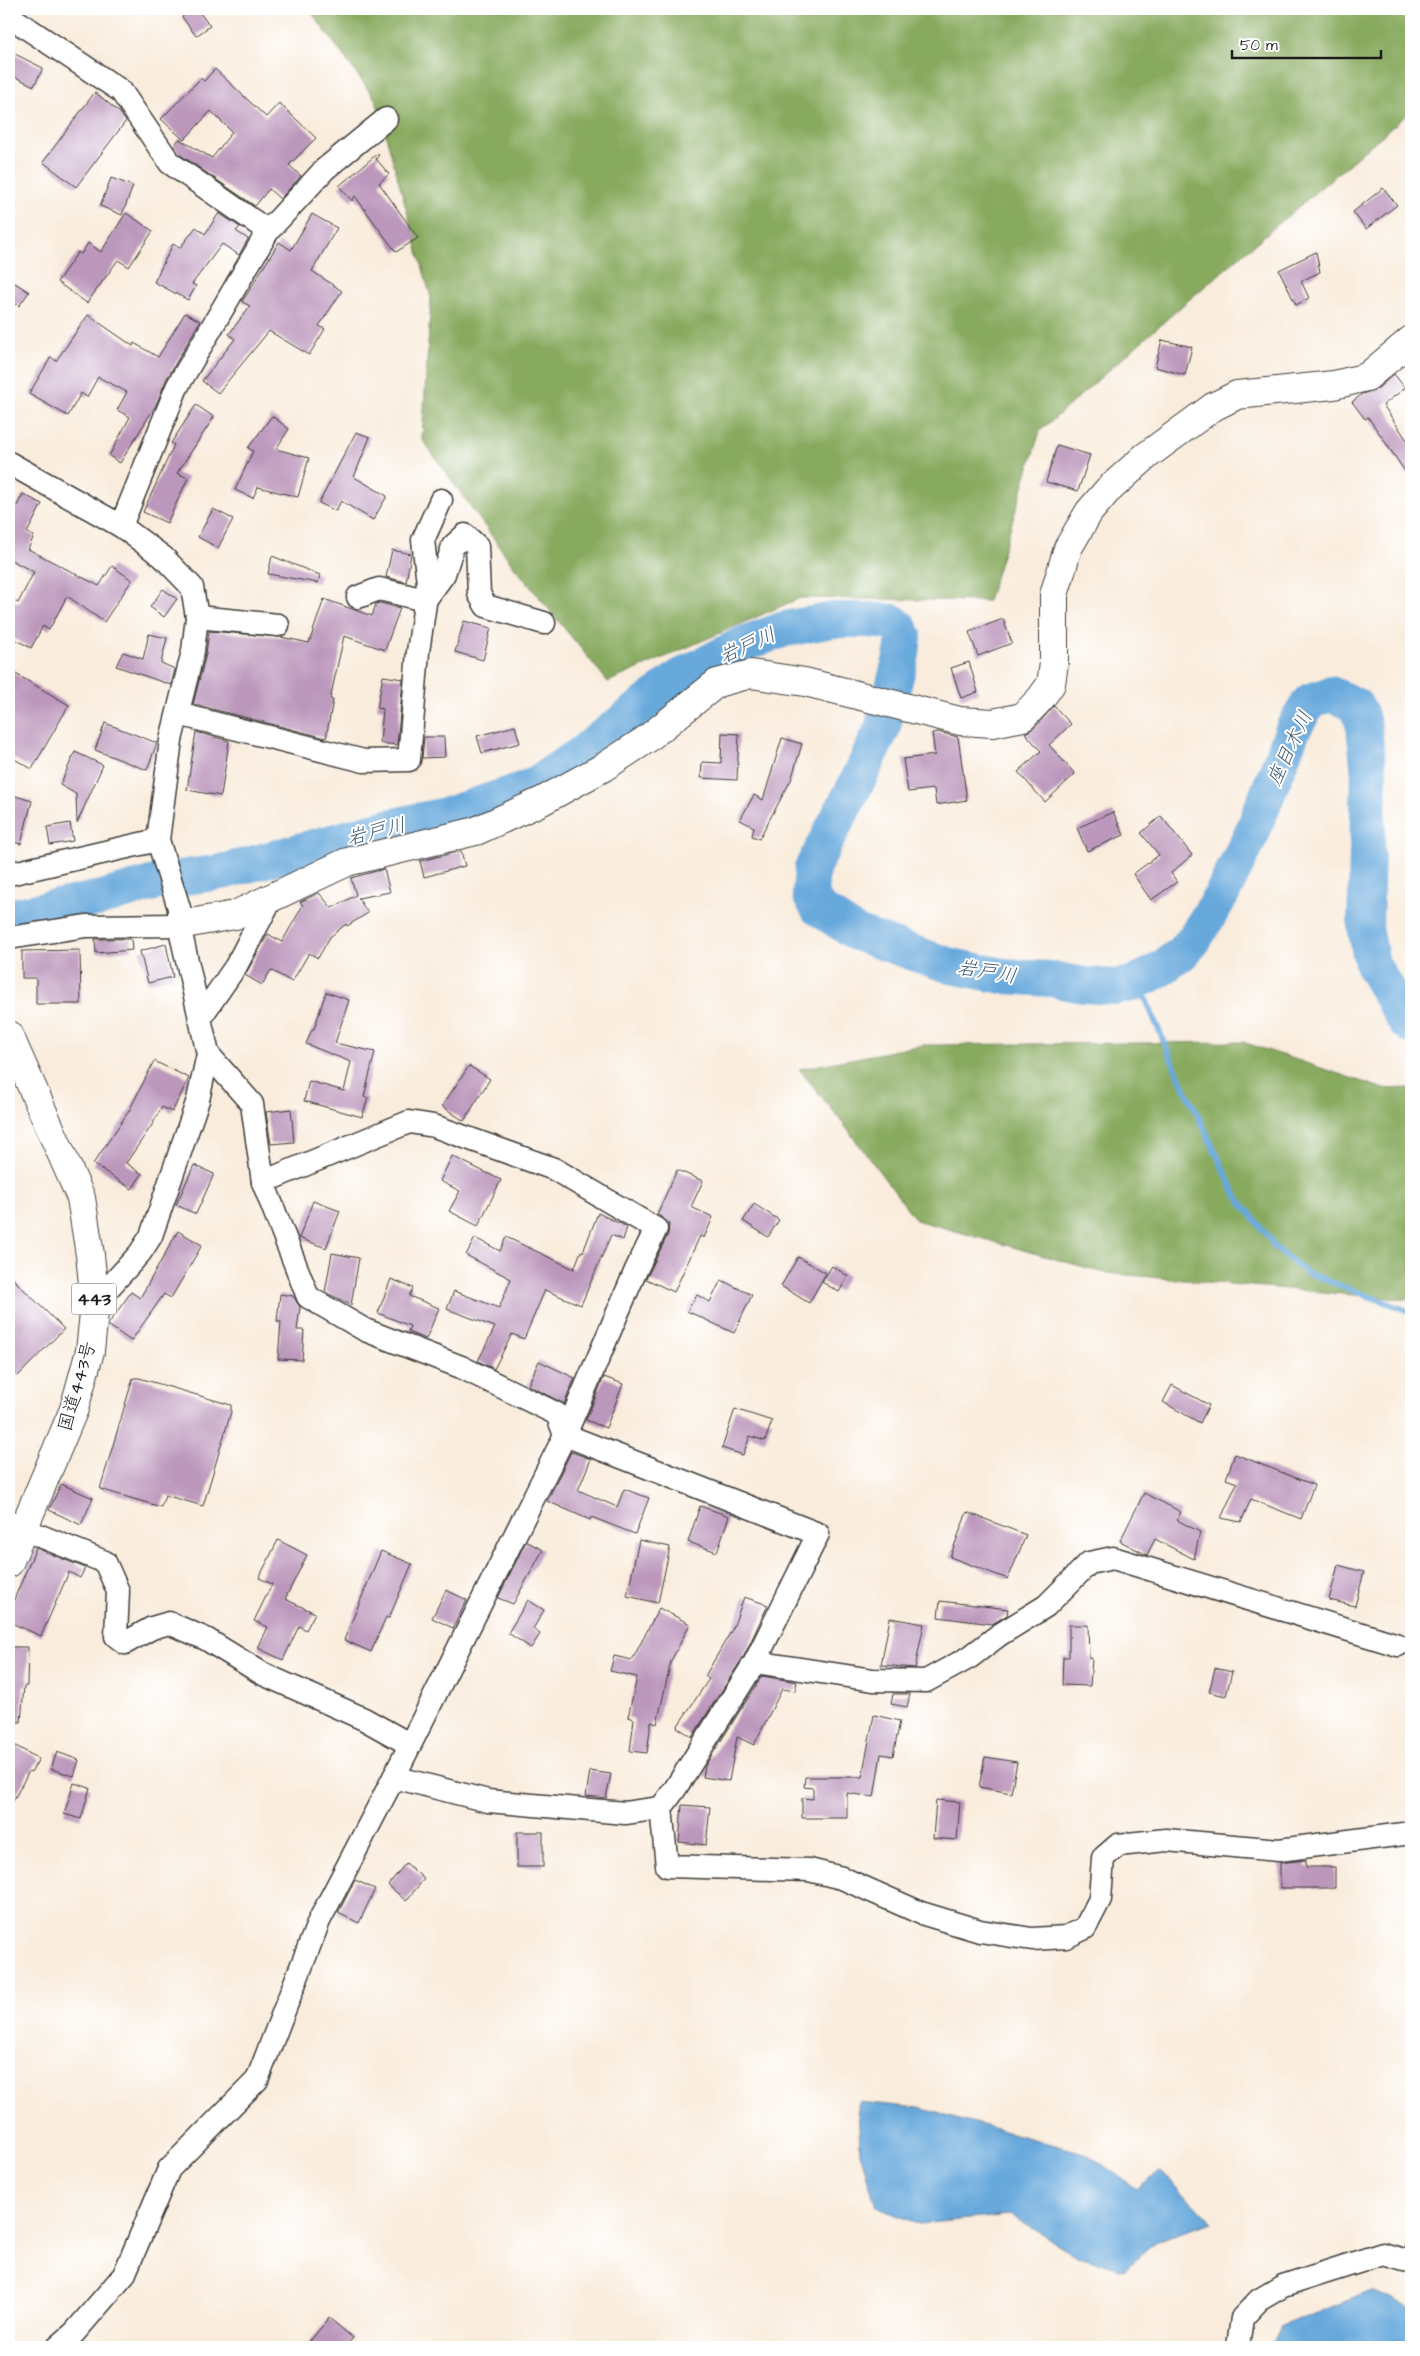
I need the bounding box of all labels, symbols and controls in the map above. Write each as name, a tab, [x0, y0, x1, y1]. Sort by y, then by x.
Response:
scale bar	[1232, 28, 1381, 60]
text: 50 m	[1240, 35, 1278, 56]
water label: 岩戸川	[714, 621, 781, 671]
water label: 座目木川	[1260, 706, 1319, 791]
water label: 岩戸川	[344, 811, 409, 853]
water label: 岩戸川	[955, 953, 1019, 991]
road number: 443	[72, 1284, 116, 1315]
street label: 国道443号	[52, 1338, 103, 1435]

